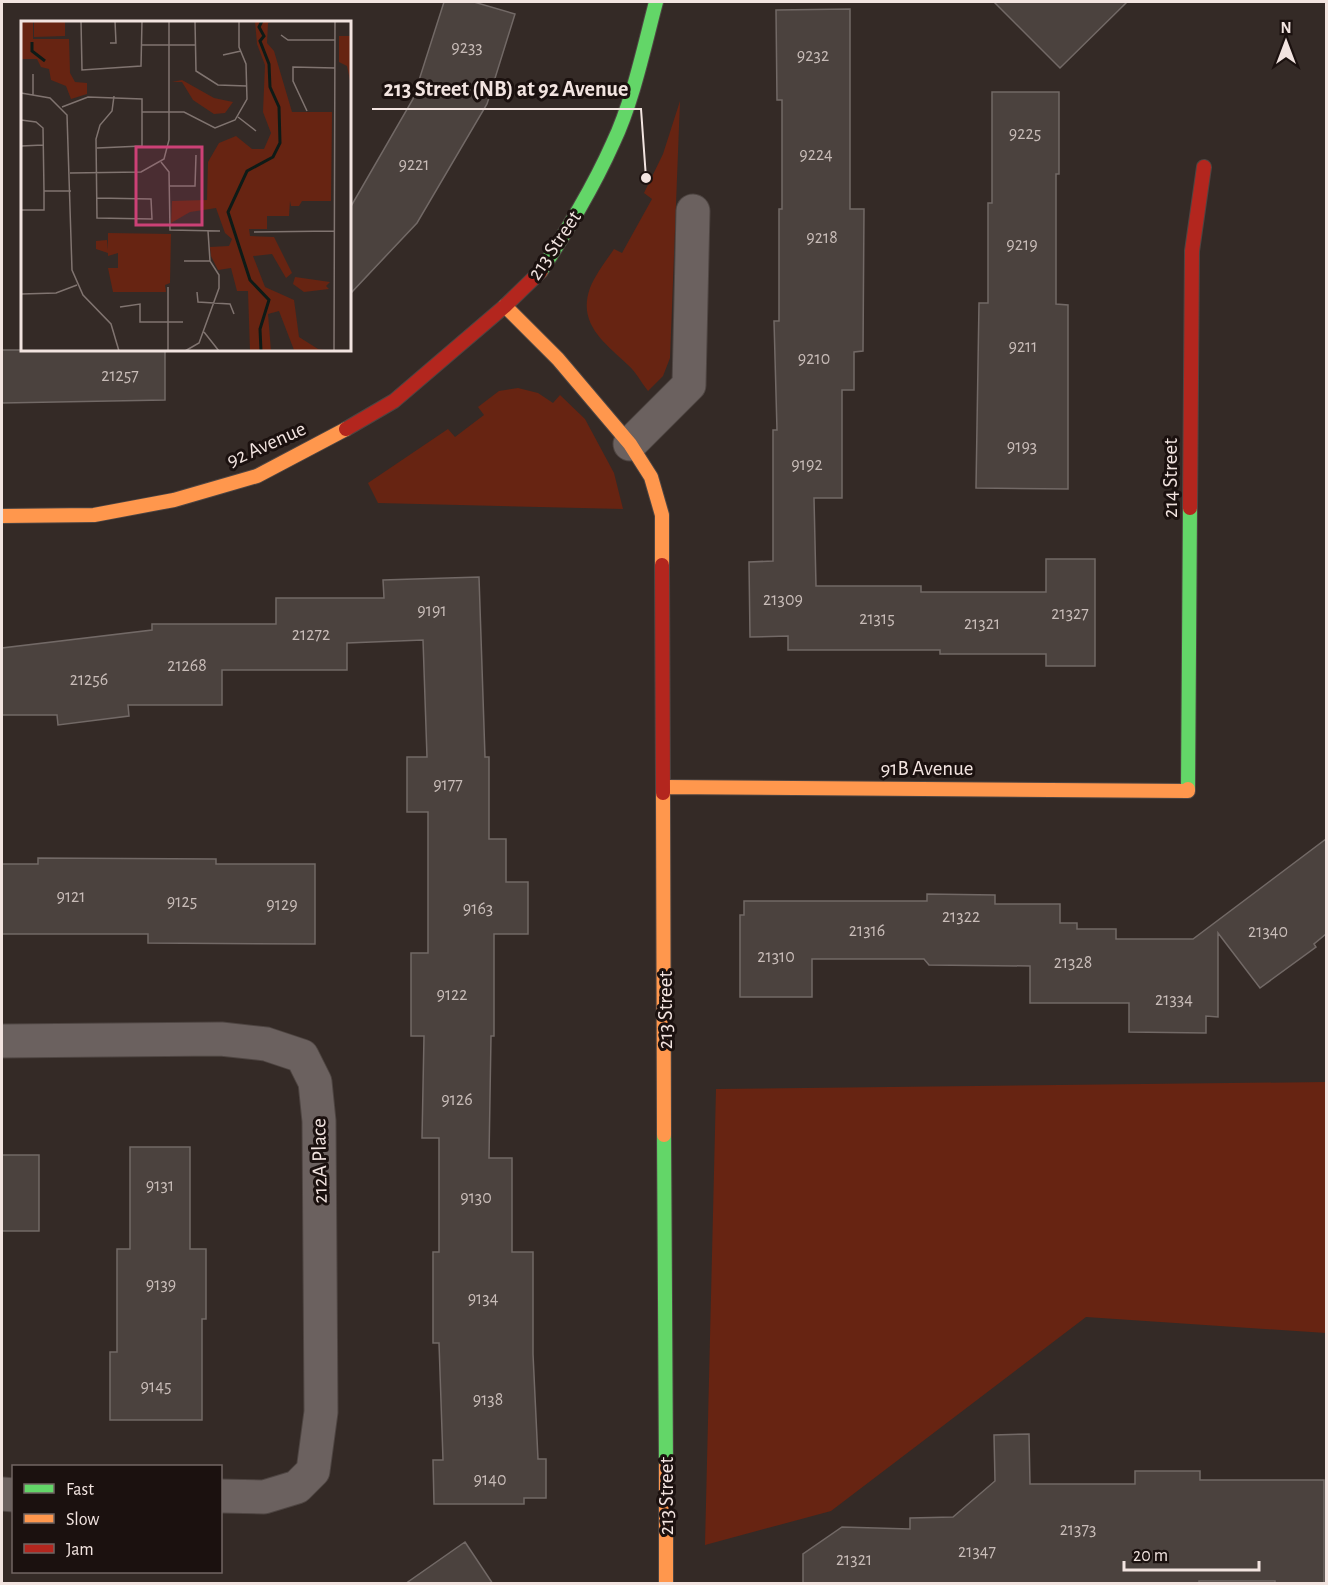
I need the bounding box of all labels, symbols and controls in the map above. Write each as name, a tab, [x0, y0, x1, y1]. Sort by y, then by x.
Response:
north arrow	[1256, 12, 1316, 72]
text: N	[1280, 20, 1292, 36]
inset map	[21, 21, 351, 351]
house number: 9233	[451, 39, 483, 57]
house number: 9232	[797, 47, 829, 65]
callout: 213 Street (NB) at 92 Avenue	[372, 69, 641, 109]
text: 213 Street (NB) at 92 Avenue	[384, 78, 628, 100]
house number: 9225	[1009, 125, 1041, 143]
house number: 9224	[799, 146, 833, 164]
house number: 9221	[398, 156, 430, 174]
street label: 213 Street	[524, 207, 585, 284]
house number: 9218	[806, 229, 838, 247]
house number: 9219	[1006, 236, 1038, 254]
house number: 9211	[1008, 338, 1038, 356]
house number: 9210	[798, 350, 830, 368]
house number: 21257	[101, 367, 139, 385]
street label: 92 Avenue	[224, 418, 309, 471]
house number: 9193	[1007, 438, 1037, 456]
street label: 214 Street	[1160, 438, 1181, 518]
house number: 9192	[791, 456, 823, 474]
house number: 21309	[763, 591, 803, 609]
house number: 9191	[417, 602, 447, 620]
house number: 21327	[1051, 605, 1089, 623]
house number: 21315	[859, 610, 895, 628]
house number: 21321	[964, 615, 1000, 633]
house number: 21272	[292, 626, 330, 644]
house number: 21268	[167, 657, 207, 675]
house number: 21256	[70, 671, 108, 689]
street label: 91B Avenue	[880, 758, 974, 779]
house number: 9177	[433, 776, 463, 794]
house number: 9121	[56, 888, 86, 906]
house number: 9125	[167, 893, 197, 911]
house number: 9129	[266, 896, 298, 914]
house number: 9163	[463, 900, 493, 918]
house number: 21322	[942, 908, 980, 926]
house number: 21316	[849, 922, 885, 940]
house number: 21340	[1248, 923, 1288, 941]
house number: 21310	[757, 948, 795, 966]
house number: 21328	[1054, 954, 1092, 972]
street label: 213 Street	[655, 971, 676, 1049]
house number: 9122	[436, 986, 468, 1004]
house number: 21334	[1155, 991, 1193, 1009]
house number: 9126	[441, 1091, 473, 1109]
street label: 212A Place	[308, 1118, 331, 1204]
house number: 9131	[146, 1177, 174, 1195]
house number: 9130	[460, 1189, 492, 1207]
house number: 9139	[146, 1276, 176, 1294]
house number: 9134	[468, 1290, 499, 1308]
house number: 9145	[141, 1378, 171, 1396]
house number: 9138	[473, 1391, 503, 1409]
street label: 213 Street	[656, 1457, 677, 1535]
legend	[12, 1465, 222, 1573]
house number: 9140	[474, 1471, 506, 1489]
text: Fast	[66, 1481, 94, 1499]
text: Slow	[66, 1511, 99, 1529]
house number: 21373	[1060, 1521, 1096, 1539]
scale bar	[1124, 1534, 1259, 1572]
text: Jam	[66, 1541, 94, 1559]
house number: 21347	[958, 1543, 996, 1561]
text: 20 m	[1133, 1547, 1168, 1565]
house number: 21321	[836, 1551, 872, 1569]

